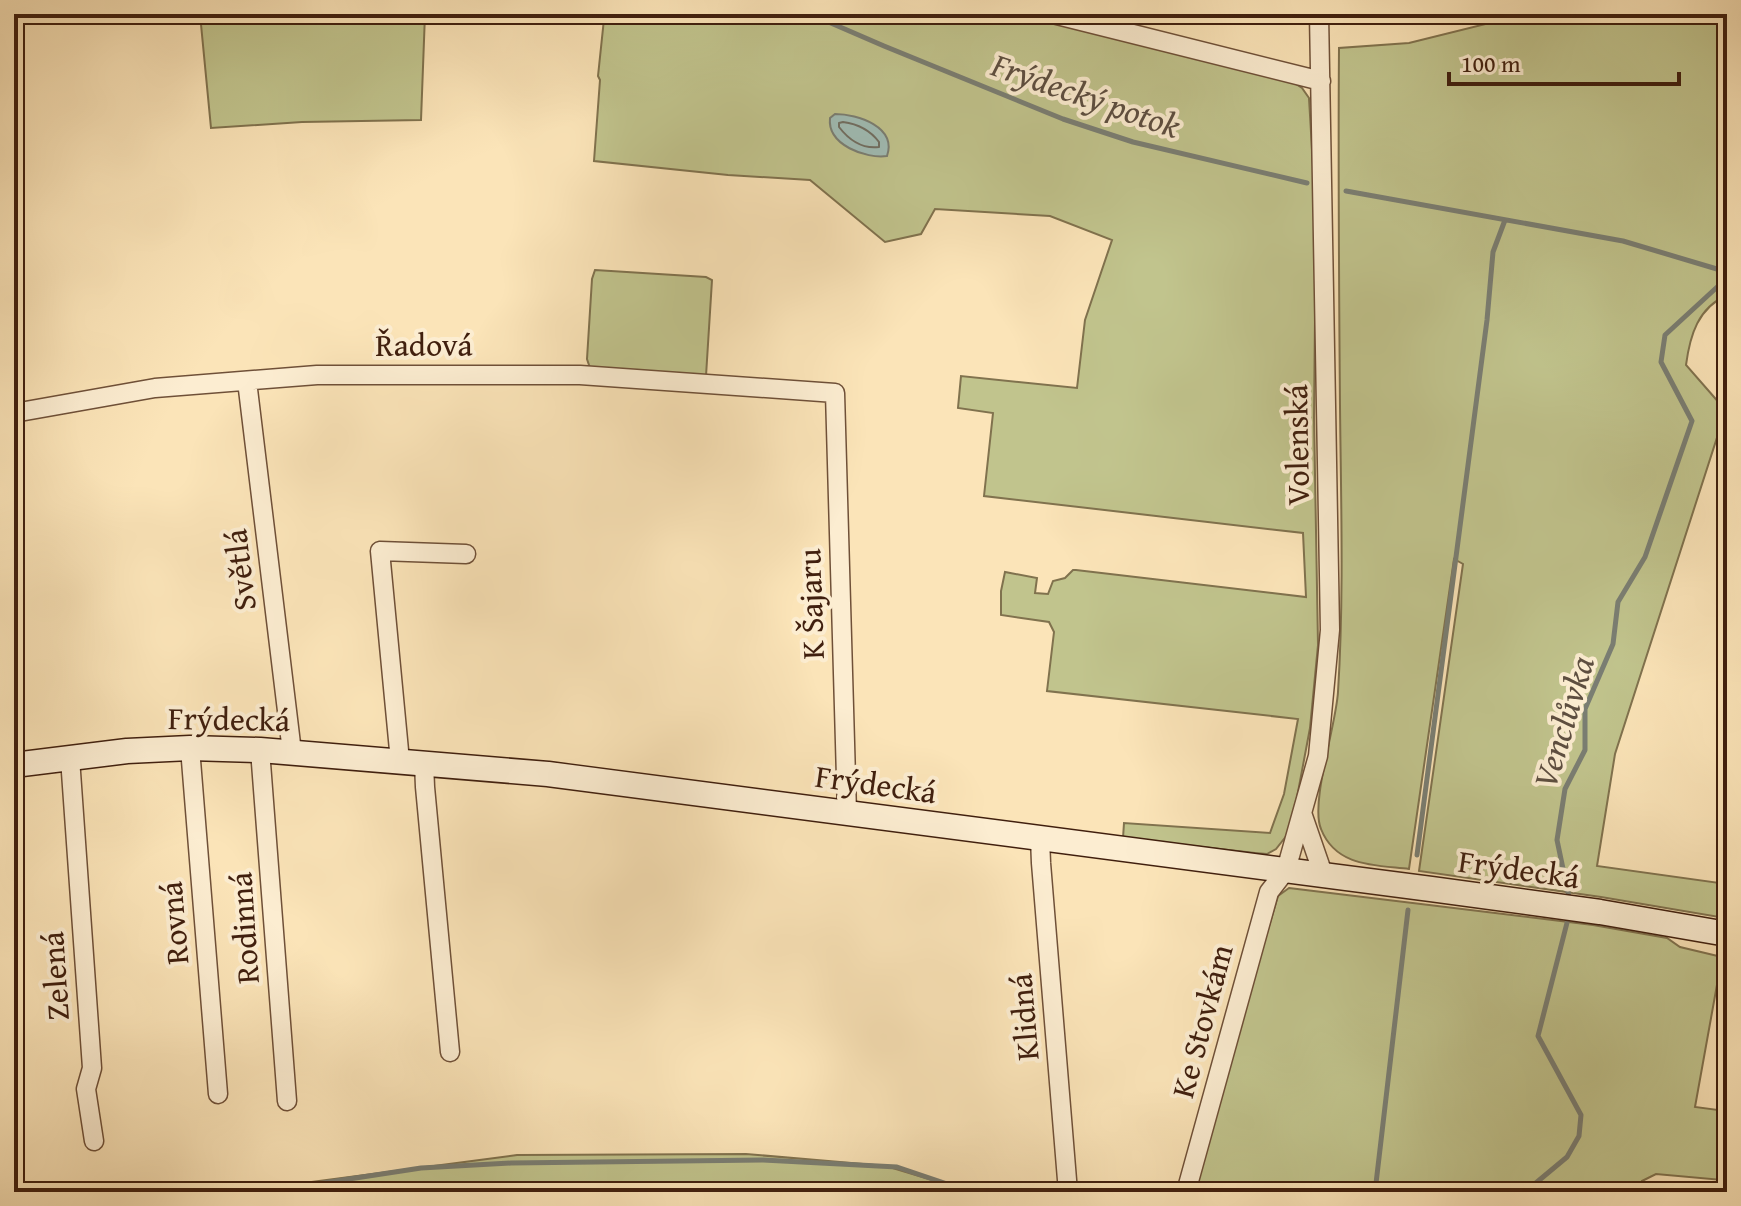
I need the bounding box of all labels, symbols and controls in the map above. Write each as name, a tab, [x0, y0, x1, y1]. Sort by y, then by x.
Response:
scale bar	[1449, 36, 1679, 86]
water label: Frýdecký potok	[984, 39, 1188, 150]
text: 100 m	[1461, 46, 1521, 81]
street label: Řadová	[375, 321, 473, 368]
street label: Volenská	[1272, 384, 1321, 506]
street label: Světlá	[211, 527, 268, 614]
street label: K Šajaru	[785, 547, 836, 660]
water label: Venclůvka	[1519, 649, 1606, 794]
street label: Frýdecká	[168, 694, 290, 743]
street label: Frýdecká	[812, 752, 940, 815]
street label: Frýdecká	[1455, 837, 1583, 900]
street label: Rodinná	[216, 871, 271, 985]
street label: Rovná	[146, 880, 201, 967]
street label: Zelená	[28, 930, 81, 1022]
street label: Ke Stovkám	[1158, 939, 1245, 1103]
street label: Klidná	[996, 972, 1051, 1062]

